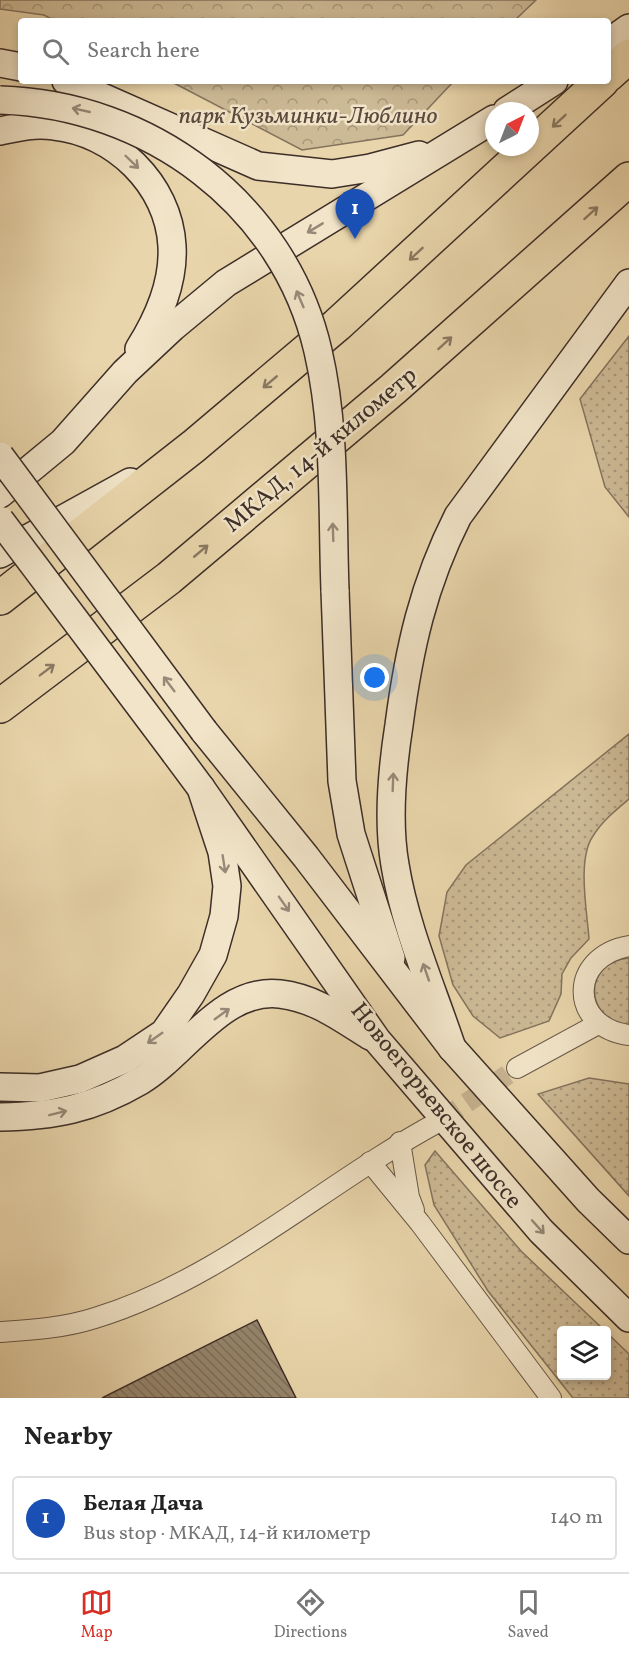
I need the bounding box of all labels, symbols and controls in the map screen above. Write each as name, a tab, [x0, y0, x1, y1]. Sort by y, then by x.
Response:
search box	[18, 18, 611, 84]
icon: search	[39, 35, 72, 68]
text: Search here	[87, 36, 200, 67]
park label: парк Кузьминки-Люблино	[179, 100, 437, 134]
north arrow	[485, 102, 539, 156]
one-way arrow	[71, 104, 90, 116]
one-way arrow	[552, 114, 567, 128]
one-way arrow	[124, 155, 139, 169]
pin: 1	[336, 190, 374, 239]
one-way arrow	[583, 206, 598, 220]
one-way arrow	[307, 223, 324, 235]
one-way arrow	[409, 247, 424, 261]
one-way arrow	[294, 290, 305, 309]
one-way arrow	[437, 336, 453, 349]
street label: МКАД, 14-й километр	[217, 360, 425, 541]
one-way arrow	[262, 376, 278, 389]
one-way arrow	[327, 522, 338, 542]
one-way arrow	[193, 544, 208, 558]
your location	[360, 663, 389, 692]
one-way arrow	[38, 664, 54, 677]
one-way arrow	[163, 677, 175, 693]
one-way arrow	[387, 773, 398, 793]
one-way arrow	[218, 854, 229, 874]
one-way arrow	[278, 896, 290, 912]
one-way arrow	[420, 964, 431, 982]
street label: Новоегорьевское шоссе	[341, 996, 529, 1217]
one-way arrow	[214, 1007, 230, 1020]
one-way arrow	[148, 1032, 164, 1044]
one-way arrow	[48, 1106, 67, 1118]
one-way arrow	[531, 1220, 545, 1235]
map controls	[557, 1326, 611, 1380]
button: layers	[557, 1326, 611, 1380]
text: Nearby	[24, 1419, 113, 1455]
text: Белая Дача	[83, 1489, 204, 1520]
text: 1	[41, 1504, 50, 1532]
text: 140 m	[550, 1504, 603, 1532]
text: Bus stop · МКАД, 14-й километр	[83, 1520, 371, 1548]
tab: Map	[80, 1586, 113, 1644]
tab: Directions	[274, 1586, 347, 1644]
tab: Saved	[508, 1586, 549, 1644]

